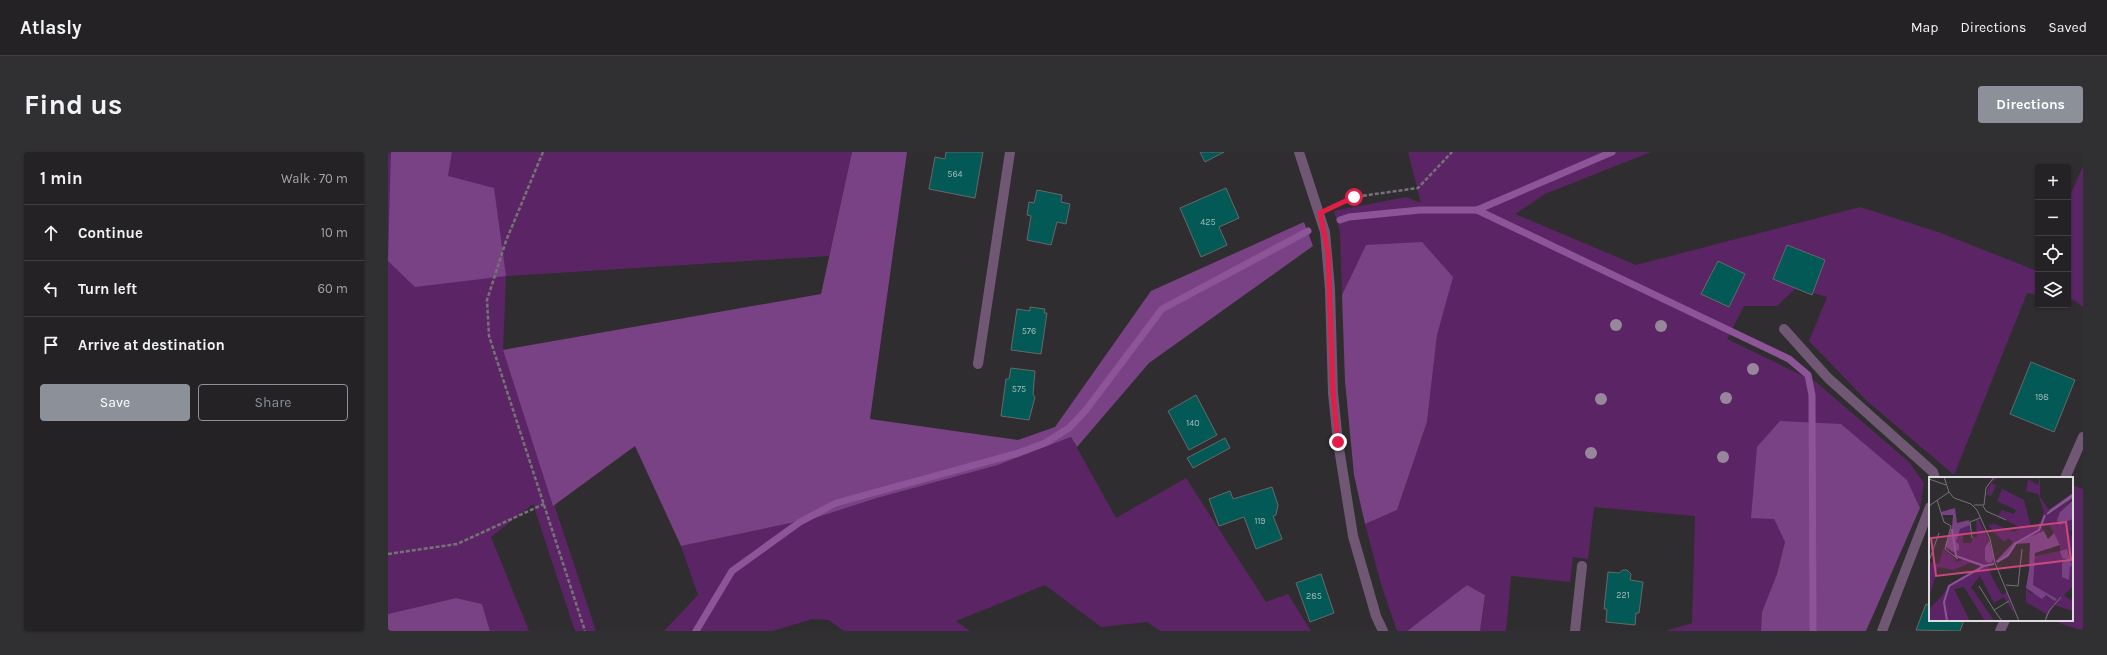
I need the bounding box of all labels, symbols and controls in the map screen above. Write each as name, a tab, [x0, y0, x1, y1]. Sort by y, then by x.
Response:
text: Atlasly	[20, 17, 82, 39]
text: Map	[1911, 19, 1939, 36]
text: Directions	[1961, 19, 2026, 36]
text: Saved	[2048, 19, 2087, 36]
button: Directions	[1978, 86, 2083, 123]
text: Find us	[24, 88, 123, 121]
map controls	[2035, 164, 2071, 308]
button: +	[2035, 164, 2071, 200]
text: 1 min	[40, 168, 83, 188]
house number: 564	[947, 169, 963, 179]
text: Walk · 70 m	[281, 171, 348, 186]
route start	[1345, 188, 1363, 206]
button: −	[2035, 200, 2071, 236]
house number: 425	[1200, 217, 1216, 227]
icon: ahead	[40, 222, 62, 244]
text: Continue	[78, 224, 143, 242]
text: 10 m	[321, 225, 348, 240]
button: locate	[2035, 236, 2071, 272]
button: layers	[2035, 272, 2071, 308]
icon: left	[40, 278, 62, 300]
text: Turn left	[78, 280, 137, 298]
text: 60 m	[318, 281, 348, 296]
house number: 576	[1022, 326, 1036, 336]
icon: arrive	[40, 334, 62, 356]
text: Arrive at destination	[78, 336, 225, 354]
button: Save	[40, 384, 190, 421]
button: Share	[198, 384, 348, 421]
house number: 575	[1012, 384, 1026, 394]
house number: 198	[2035, 392, 2049, 402]
house number: 140	[1186, 418, 1200, 428]
route end	[1329, 433, 1347, 451]
inset map	[1929, 477, 2073, 621]
house number: 119	[1254, 516, 1266, 526]
house number: 221	[1616, 590, 1630, 600]
house number: 285	[1306, 591, 1322, 601]

